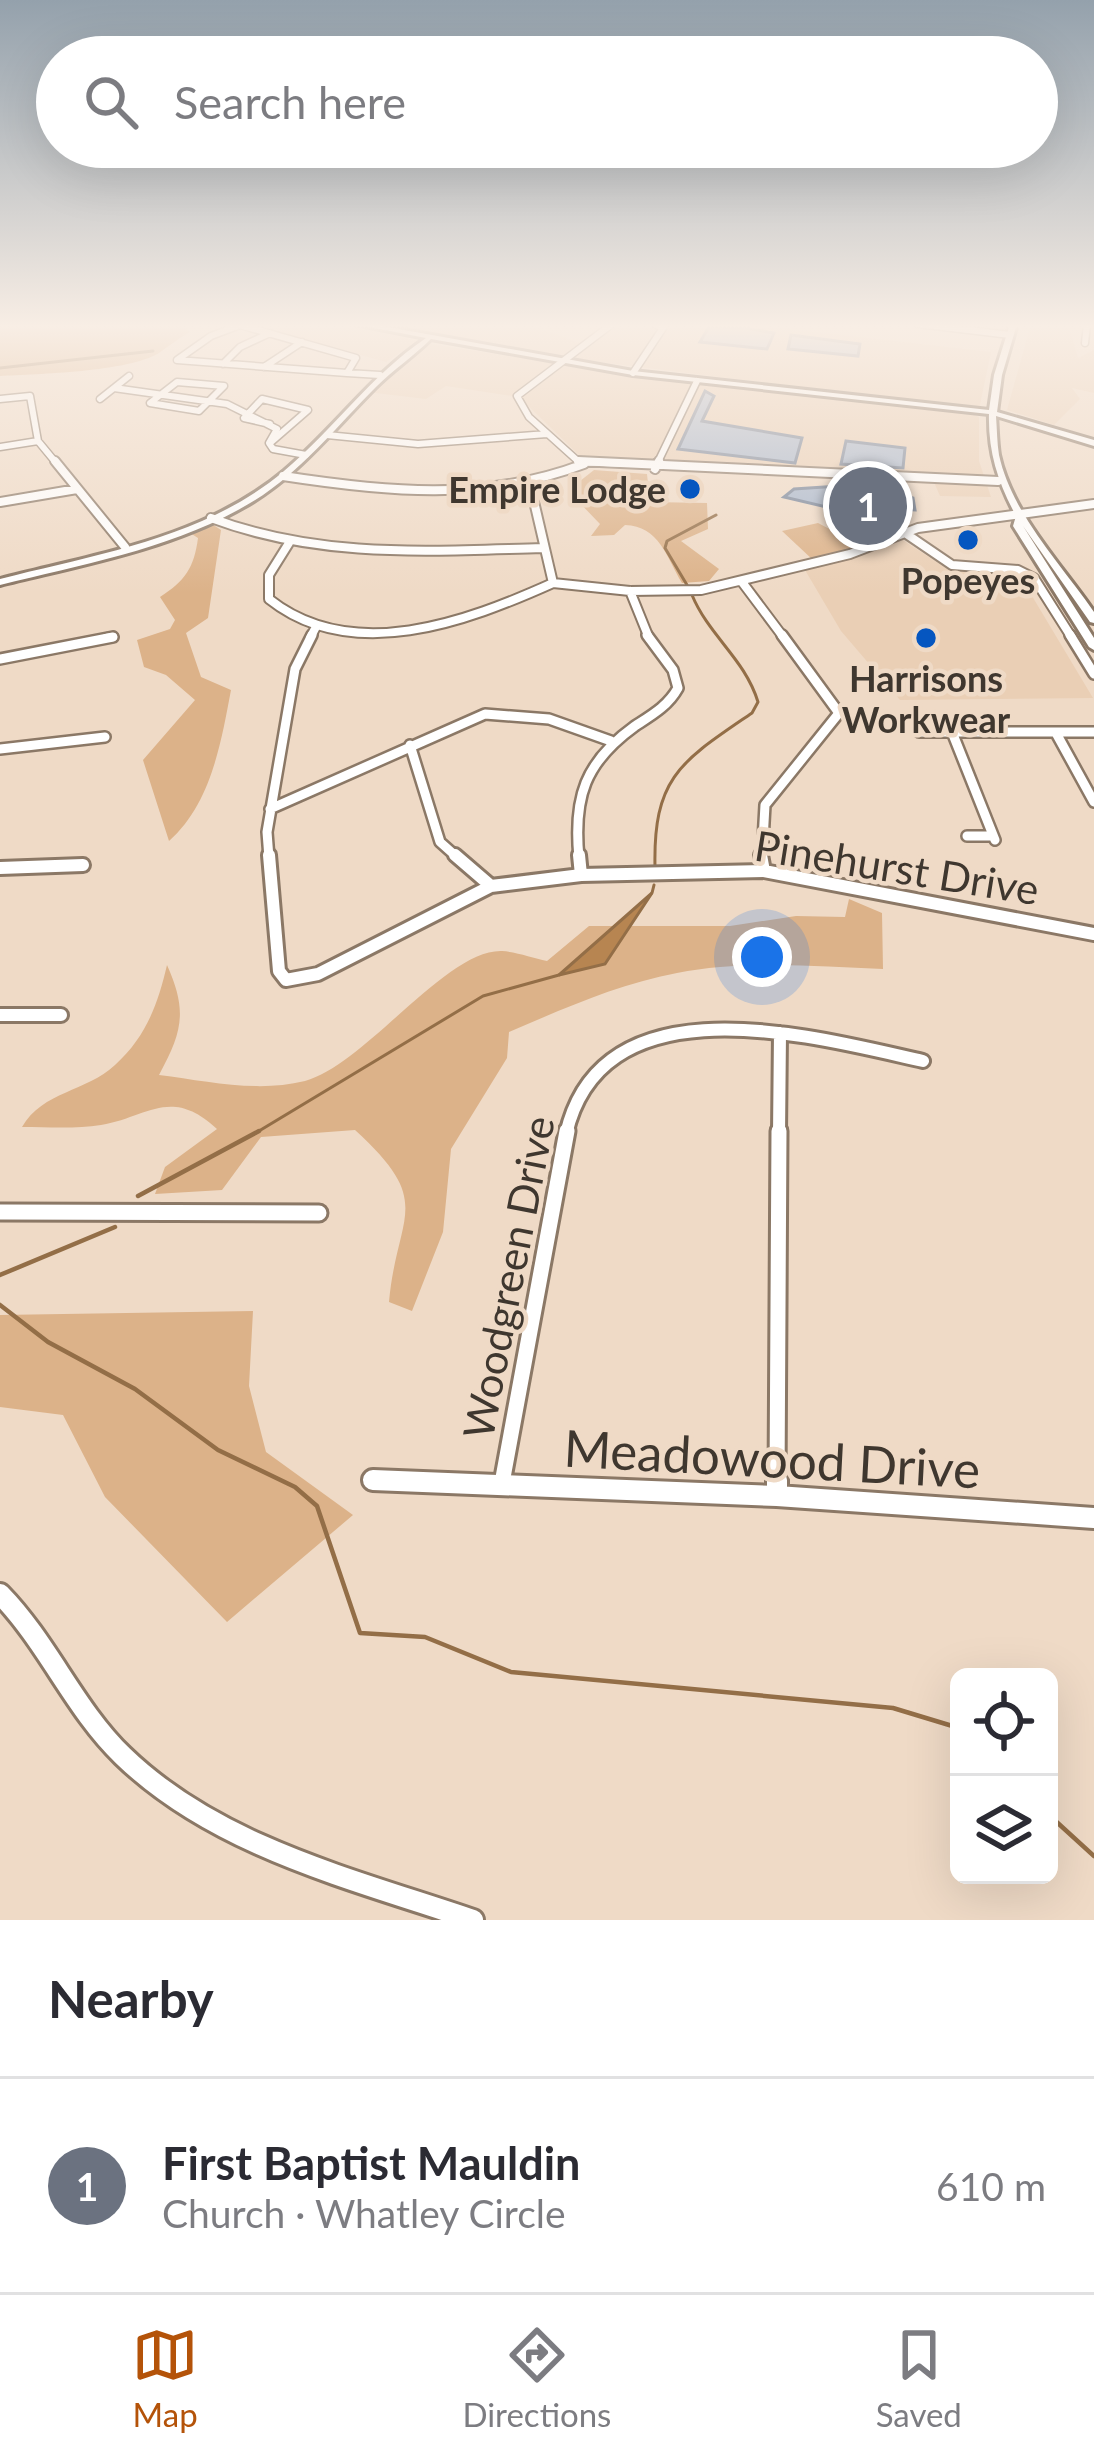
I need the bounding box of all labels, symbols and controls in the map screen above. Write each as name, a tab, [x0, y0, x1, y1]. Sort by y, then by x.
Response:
search box	[36, 36, 1058, 168]
icon: search	[78, 69, 144, 135]
text: Search here	[174, 75, 406, 129]
pin: 1	[829, 461, 907, 551]
place label: Empire Lodge	[448, 467, 666, 511]
marker: Empire Lodge	[677, 476, 703, 502]
marker: Popeyes	[955, 527, 981, 553]
place label: Popeyes	[901, 558, 1035, 602]
marker: Harrisons Workwear	[913, 625, 939, 651]
place label: Harrisons Workwear	[842, 656, 1011, 741]
street label: Pinehurst Drive	[751, 820, 1043, 914]
your location	[732, 927, 792, 987]
street label: Woodgreen Drive	[452, 1112, 564, 1442]
street label: Meadowood Drive	[562, 1417, 982, 1499]
map controls	[950, 1668, 1058, 1884]
button: locate	[950, 1668, 1058, 1776]
button: layers	[950, 1776, 1058, 1884]
text: Nearby	[48, 1968, 214, 2029]
text: First Baptist Mauldin	[162, 2136, 580, 2190]
text: 1	[76, 2163, 98, 2209]
text: 610 m	[936, 2163, 1046, 2209]
text: Church · Whatley Circle	[162, 2190, 566, 2236]
tab: Map	[132, 2322, 198, 2434]
tab: Directions	[462, 2322, 611, 2434]
tab: Saved	[876, 2322, 962, 2434]

